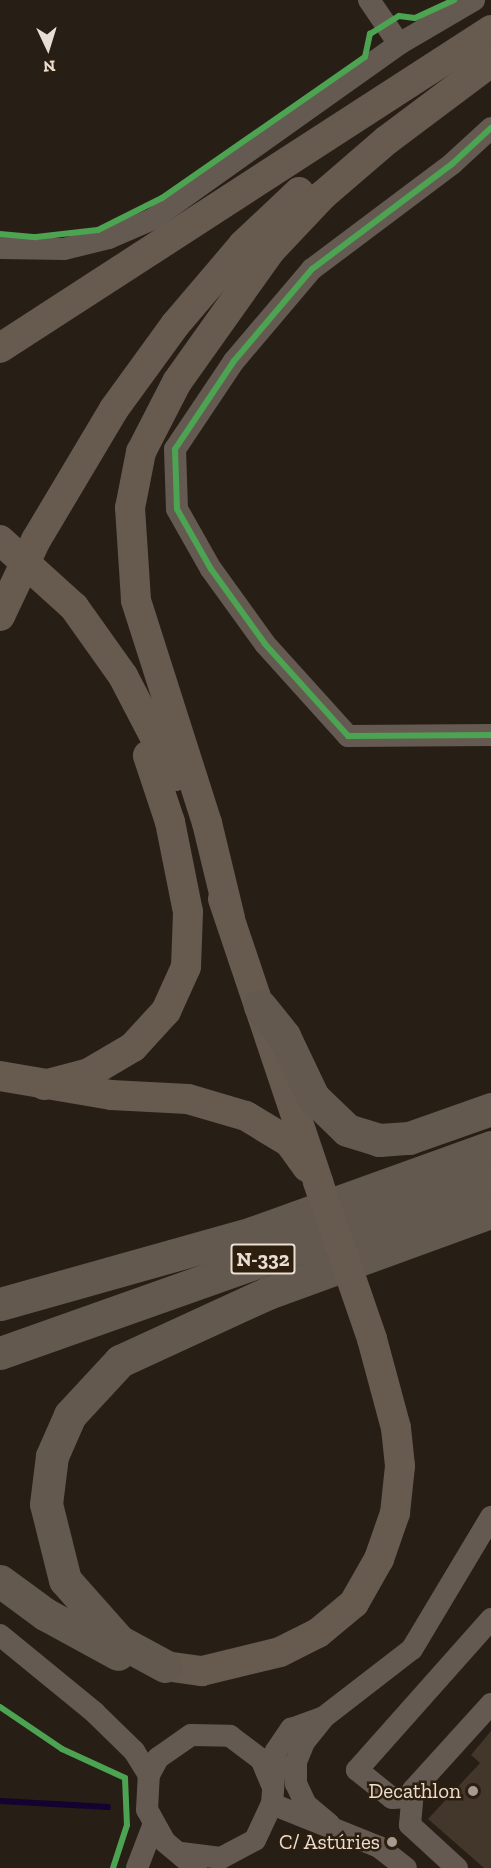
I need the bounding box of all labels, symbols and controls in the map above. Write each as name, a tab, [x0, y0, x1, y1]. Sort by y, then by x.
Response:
north arrow	[18, 18, 78, 78]
text: N	[43, 57, 56, 76]
road number: N-332	[230, 1242, 296, 1276]
place label: Decathlon	[369, 1778, 461, 1804]
marker: Decathlon	[466, 1784, 480, 1798]
place label: C/ Astúries	[278, 1829, 380, 1855]
marker: C/ Astúries	[385, 1835, 399, 1849]

